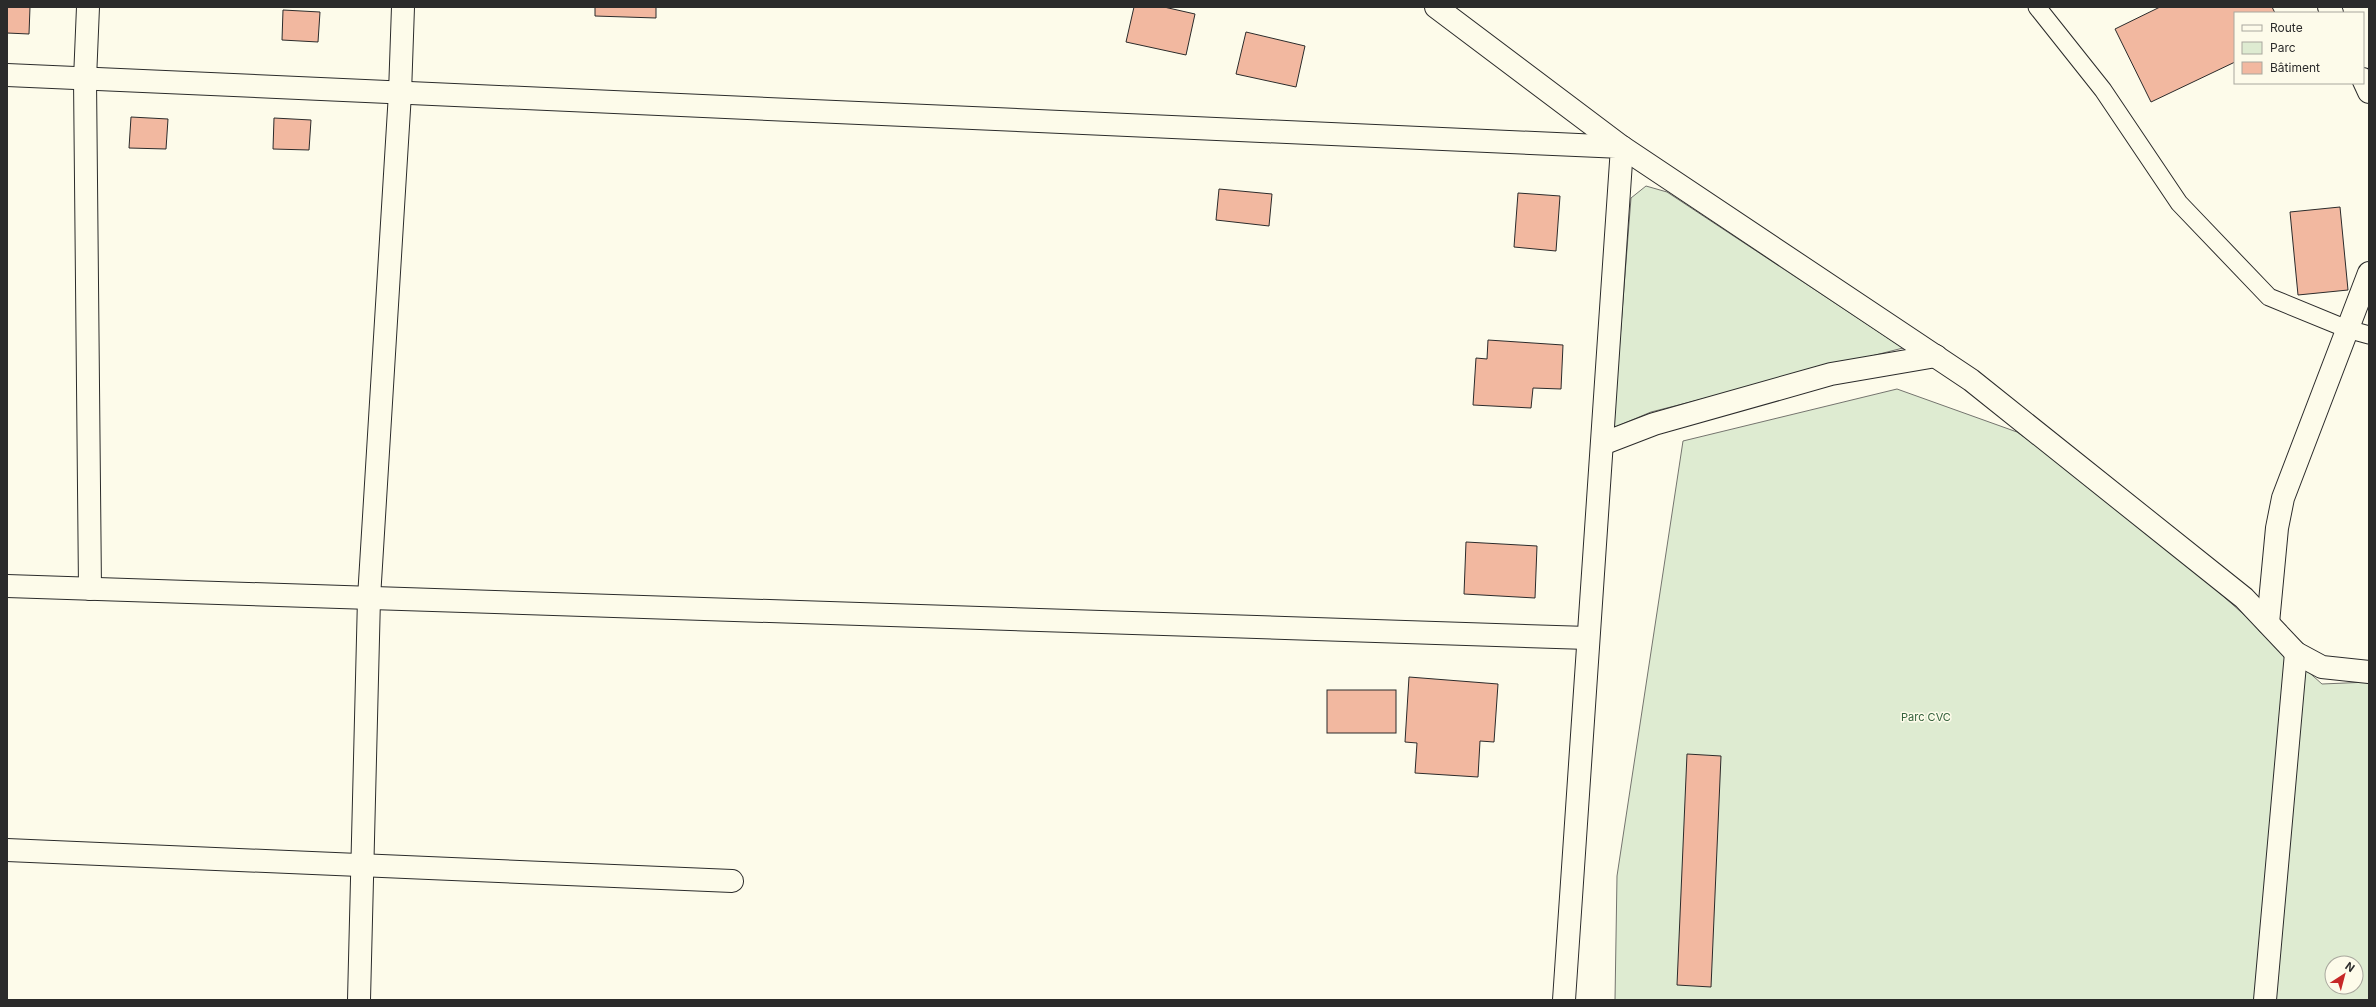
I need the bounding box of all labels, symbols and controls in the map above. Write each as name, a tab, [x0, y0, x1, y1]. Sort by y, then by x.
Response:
legend	[2234, 12, 2364, 84]
text: Route	[2270, 20, 2303, 35]
text: Parc	[2270, 40, 2296, 55]
text: Bâtiment	[2270, 60, 2320, 75]
park label: Parc CVC	[1901, 710, 1951, 724]
north arrow	[2324, 955, 2364, 995]
text: N	[2342, 959, 2357, 975]

